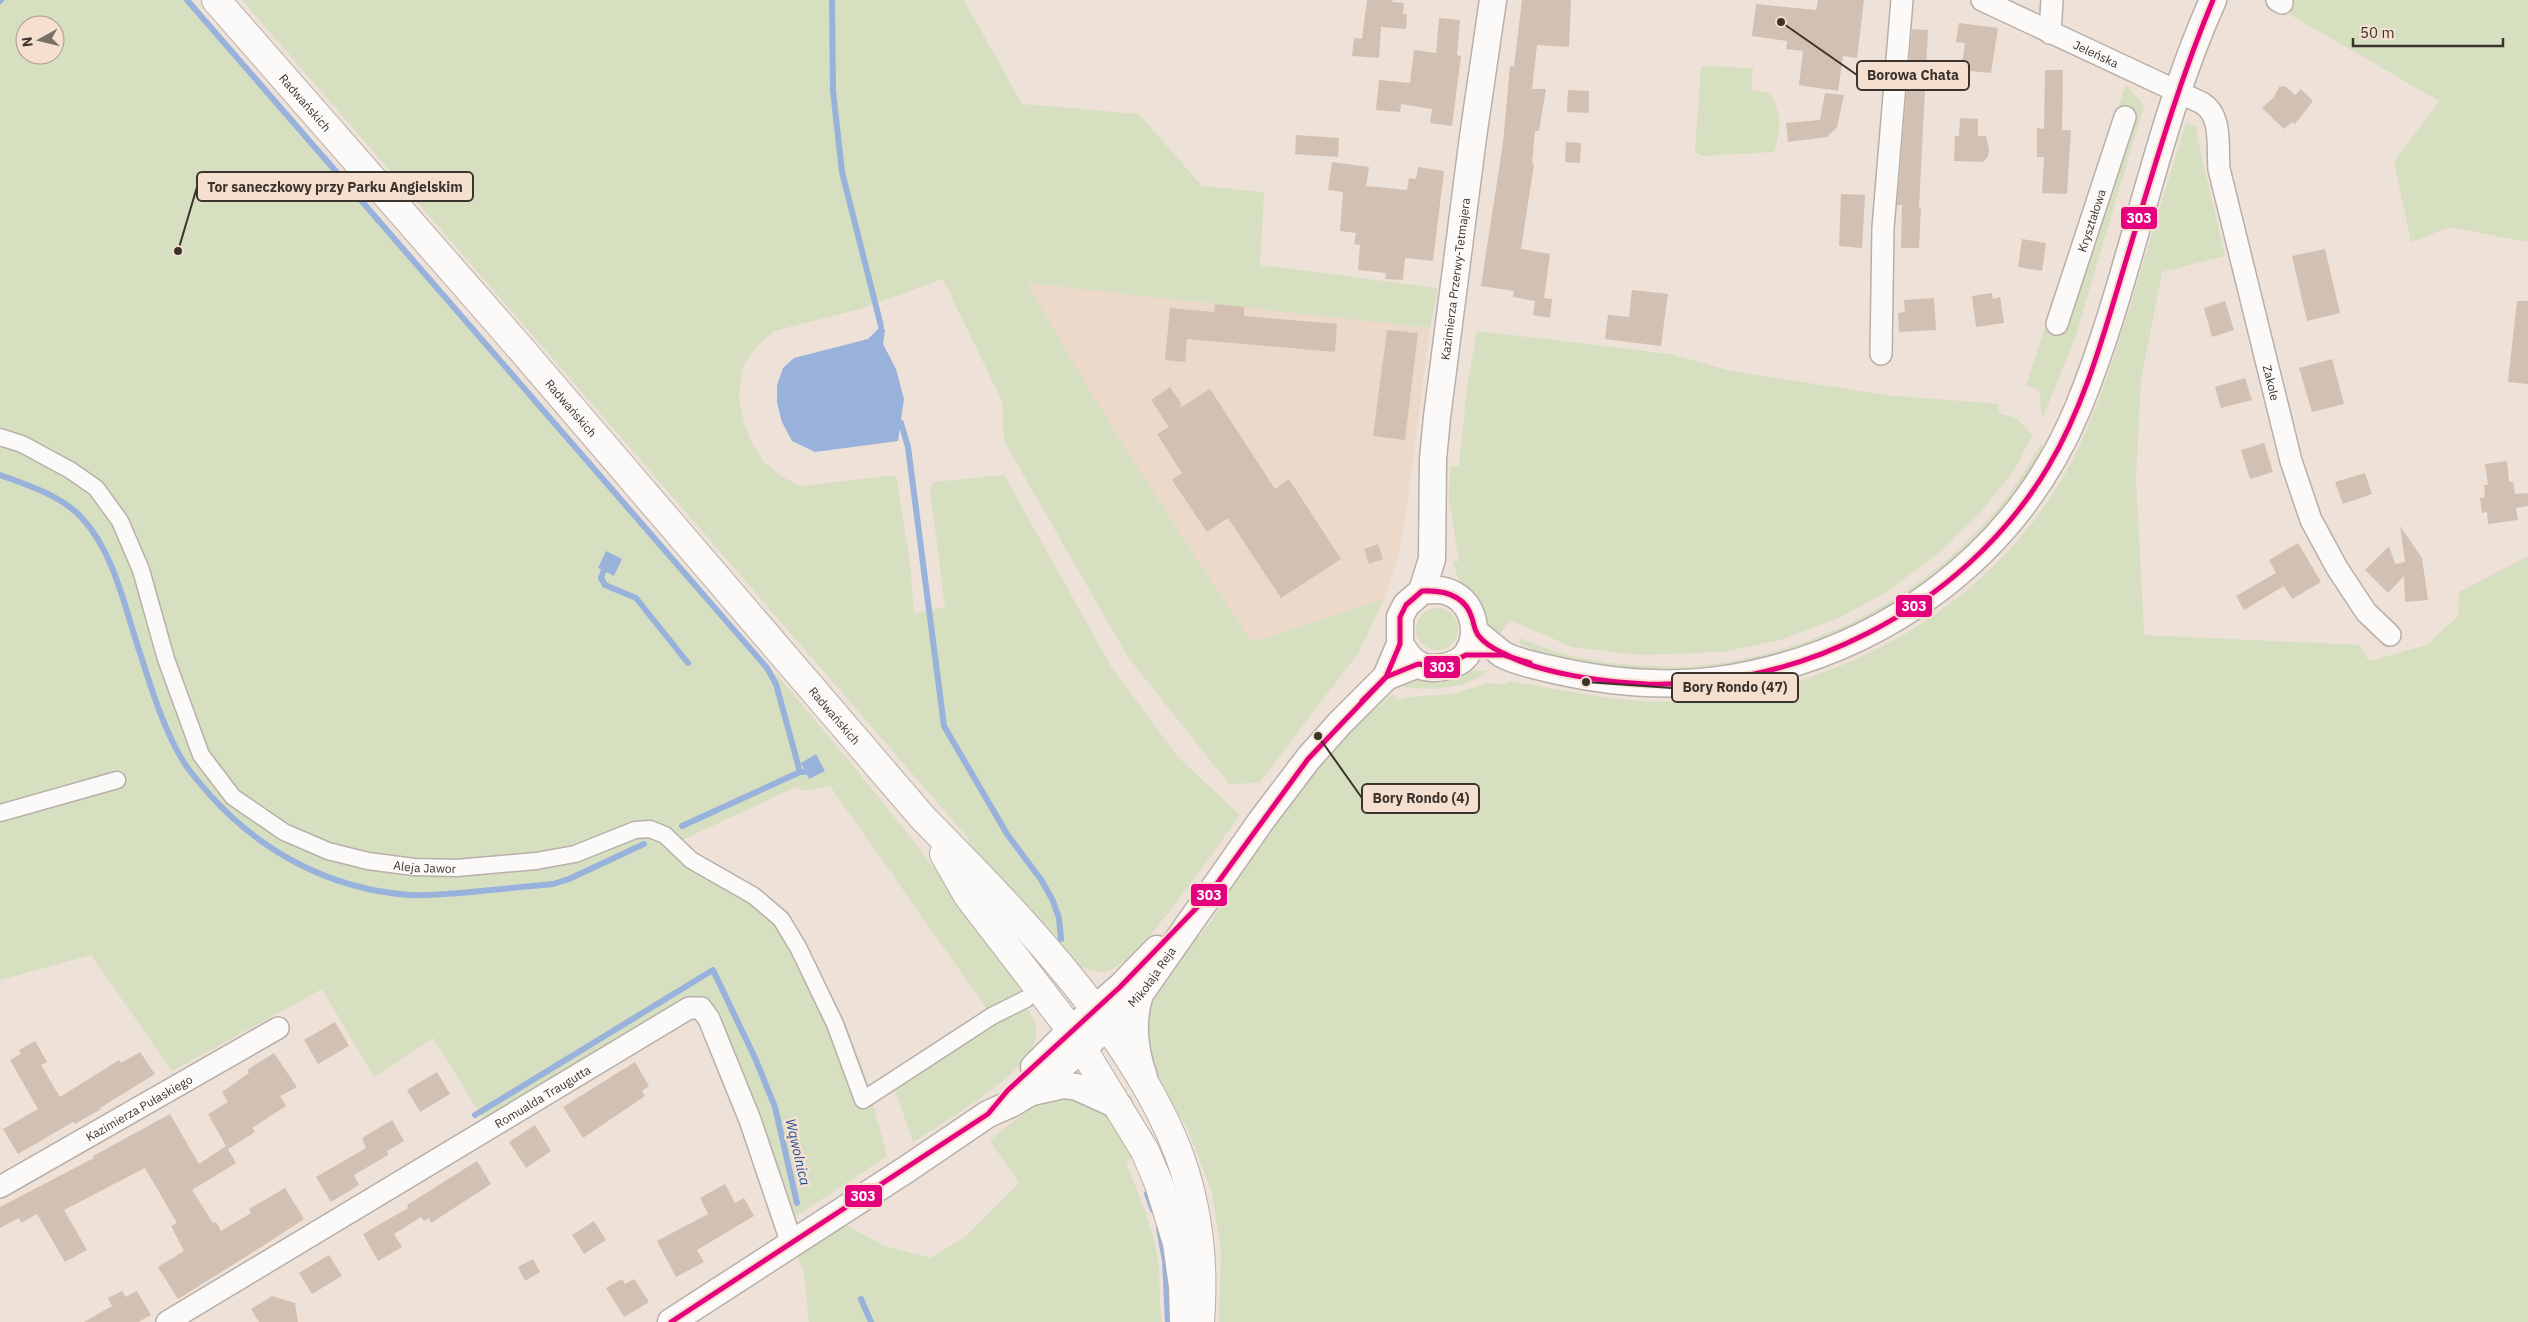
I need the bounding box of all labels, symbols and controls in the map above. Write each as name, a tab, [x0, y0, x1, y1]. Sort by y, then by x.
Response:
north arrow	[15, 15, 65, 65]
scale bar	[2353, 15, 2503, 47]
text: 50 m	[2360, 23, 2395, 42]
text: N	[18, 36, 37, 48]
street label: Jeleńska	[2071, 36, 2122, 71]
callout: Borowa Chata	[1857, 61, 1969, 90]
text: Borowa Chata	[1867, 66, 1959, 84]
street label: Radwańskich	[276, 71, 335, 134]
callout: Tor saneczkowy przy Parku Angielskim	[197, 172, 473, 201]
text: Tor saneczkowy przy Parku Angielskim	[207, 178, 463, 196]
street label: Kryształowa	[2074, 186, 2109, 254]
street label: Kazimierza Przerwy-Tetmajera	[1437, 196, 1473, 361]
line badge: 303	[2120, 206, 2158, 230]
text: 303	[2126, 209, 2152, 227]
street label: Zakole	[2260, 363, 2283, 402]
street label: Radwańskich	[543, 376, 600, 440]
line badge: 303	[1895, 594, 1933, 618]
text: 303	[1901, 597, 1927, 615]
line badge: 303	[1423, 655, 1461, 679]
text: 303	[1429, 658, 1455, 676]
callout: Bory Rondo (47)	[1672, 673, 1798, 702]
text: Bory Rondo (47)	[1682, 678, 1788, 696]
street label: Radwańskich	[806, 683, 864, 747]
callout: Bory Rondo (4)	[1362, 784, 1479, 813]
text: Bory Rondo (4)	[1373, 789, 1470, 807]
street label: Aleja Jawor	[393, 857, 457, 876]
line badge: 303	[1190, 883, 1228, 907]
text: 303	[1196, 886, 1222, 904]
street label: Mikołaja Reja	[1124, 943, 1179, 1010]
street label: Romualda Traugutta	[492, 1061, 594, 1131]
street label: Kazimierza Pułaskiego	[83, 1071, 195, 1144]
water label: Wąwolnica	[782, 1117, 814, 1187]
line badge: 303	[844, 1184, 883, 1208]
text: 303	[850, 1187, 876, 1205]

